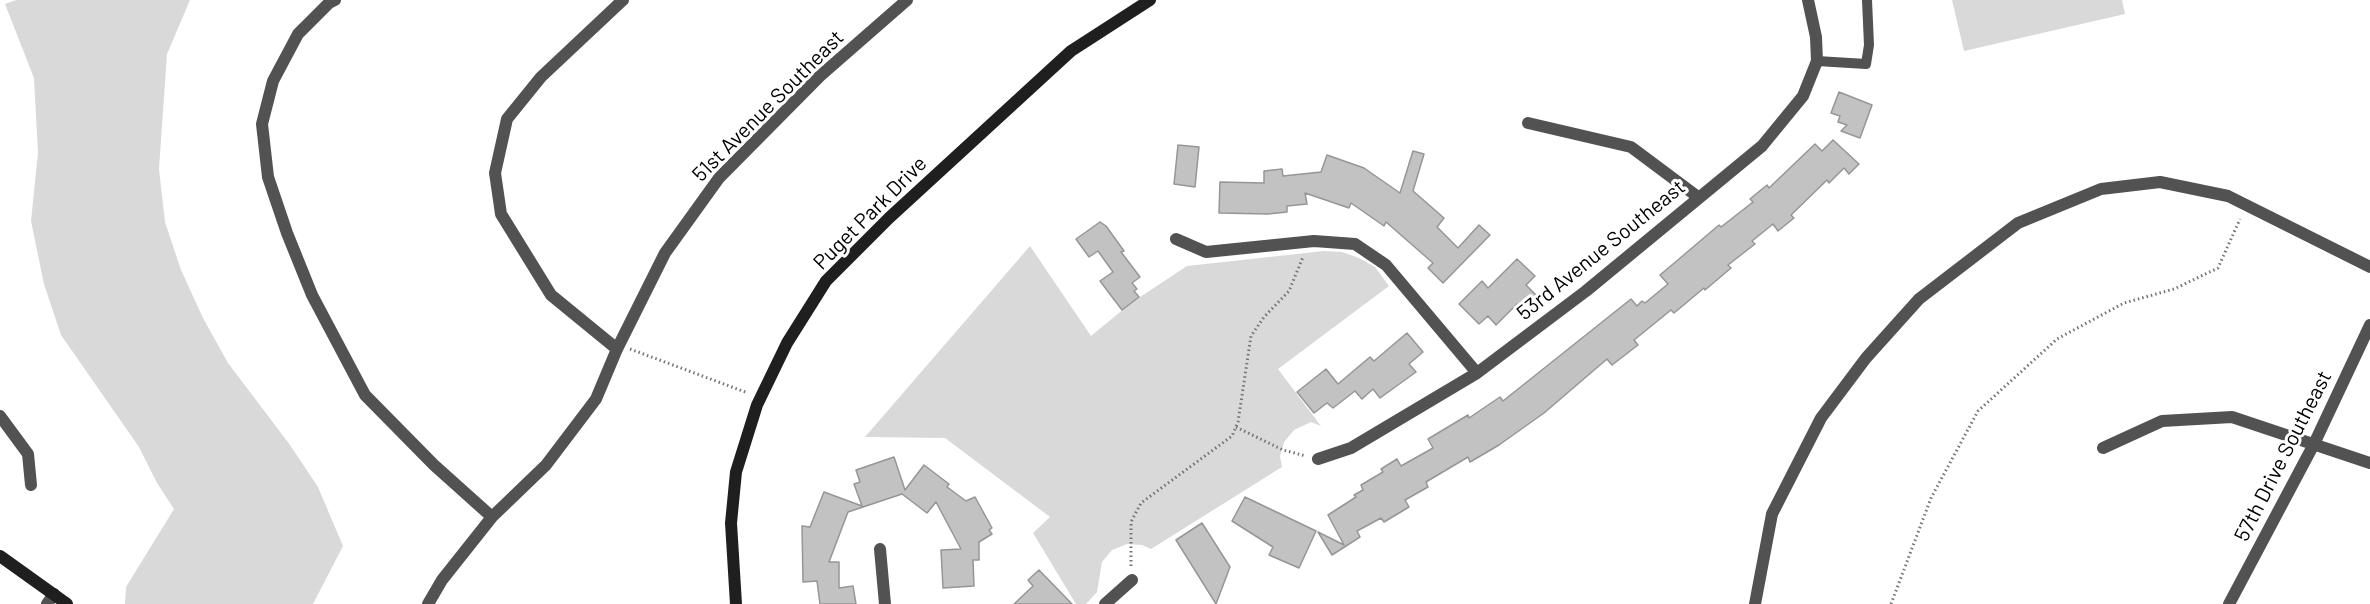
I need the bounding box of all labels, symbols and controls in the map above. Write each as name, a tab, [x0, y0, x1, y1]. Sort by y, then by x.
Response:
street label: 51st Avenue Southeast	[687, 25, 849, 187]
street label: Puget Park Drive	[808, 151, 932, 275]
street label: 53rd Avenue Southeast	[1512, 174, 1690, 326]
street label: 57th Drive Southeast	[2229, 366, 2337, 546]

